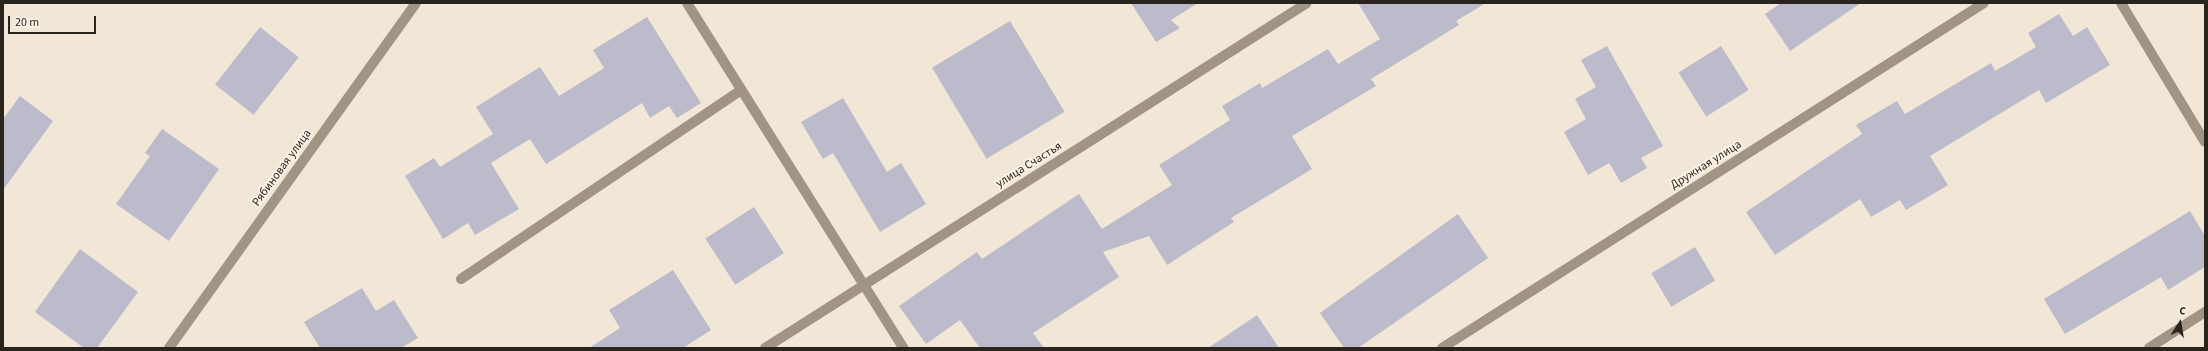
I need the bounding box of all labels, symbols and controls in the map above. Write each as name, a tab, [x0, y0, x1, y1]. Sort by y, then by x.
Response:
scale bar	[10, 8, 98, 34]
text: 20 m	[15, 14, 39, 31]
street label: Рябиновая улица	[249, 127, 315, 209]
street label: Дружная улица	[1668, 137, 1744, 193]
street label: улица Счастья	[993, 139, 1065, 191]
north arrow	[2160, 303, 2200, 343]
text: С	[2178, 303, 2187, 319]

